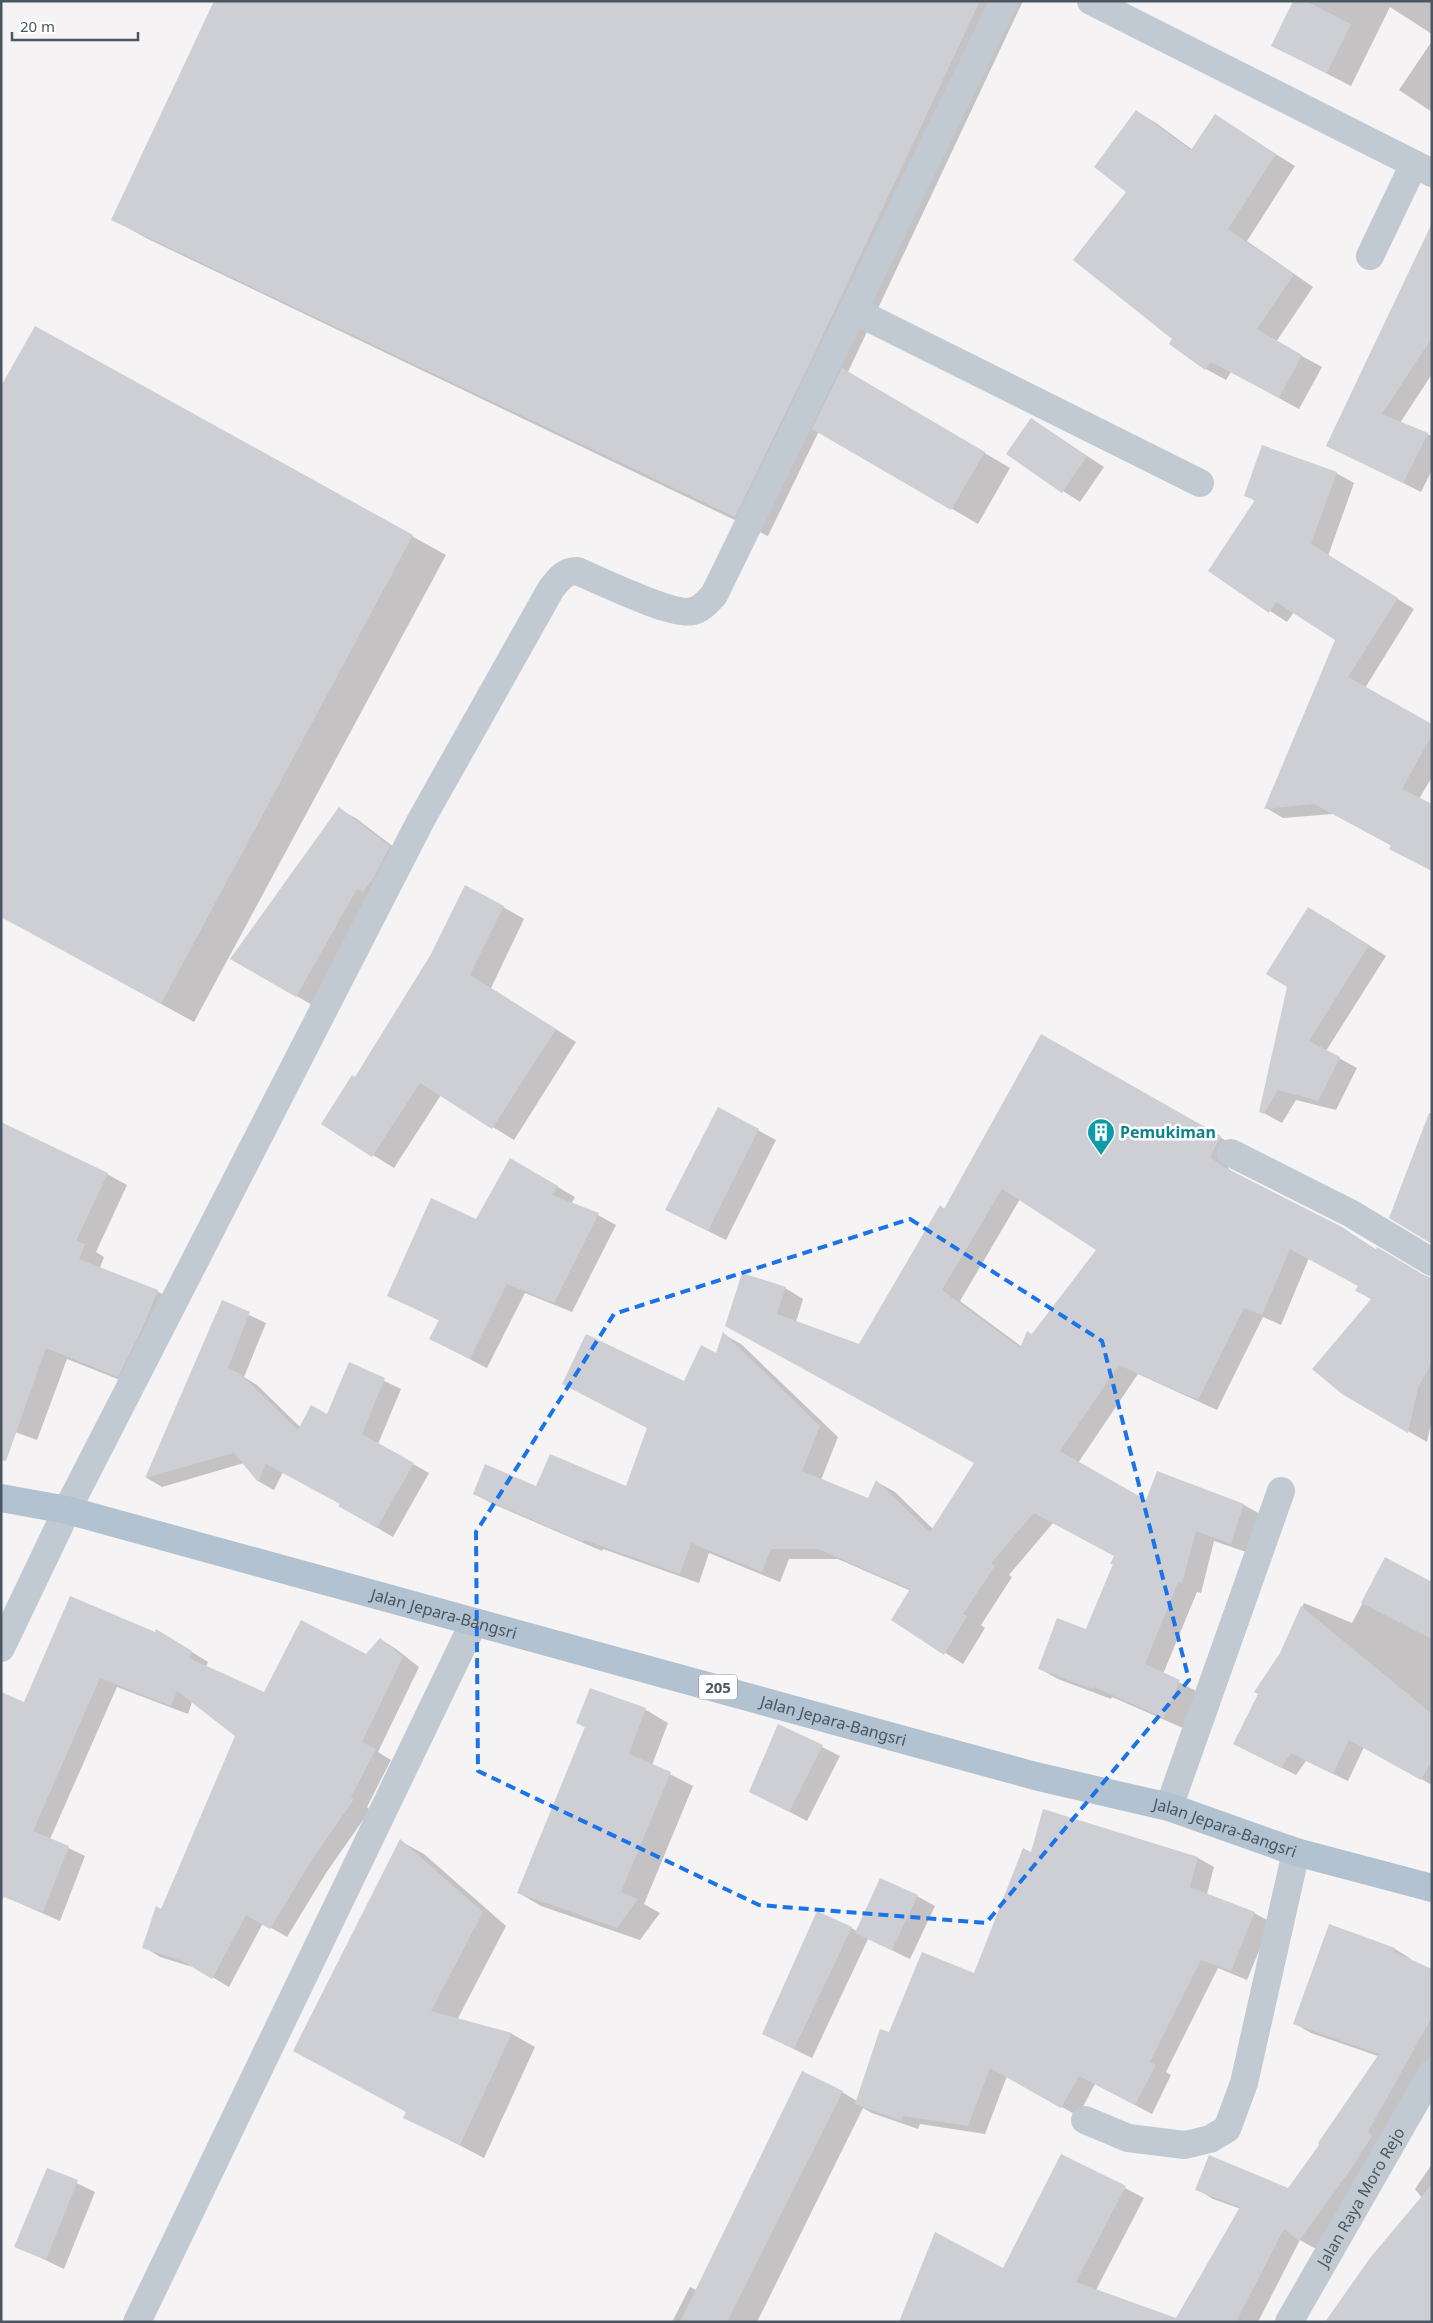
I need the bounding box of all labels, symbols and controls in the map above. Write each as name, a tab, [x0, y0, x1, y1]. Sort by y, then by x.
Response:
scale bar	[12, 10, 139, 42]
text: 20 m	[20, 16, 55, 36]
building icon: Pemukiman	[1086, 1117, 1116, 1156]
place label: Pemukiman	[1120, 1121, 1216, 1143]
street label: Jalan Jepara-Bangsri	[366, 1582, 520, 1644]
road number: 205	[699, 1674, 737, 1700]
street label: Jalan Jepara-Bangsri	[756, 1690, 909, 1751]
street label: Jalan Jepara-Bangsri	[1149, 1792, 1300, 1862]
street label: Jalan Raya Moro Rejo	[1311, 2123, 1410, 2273]

